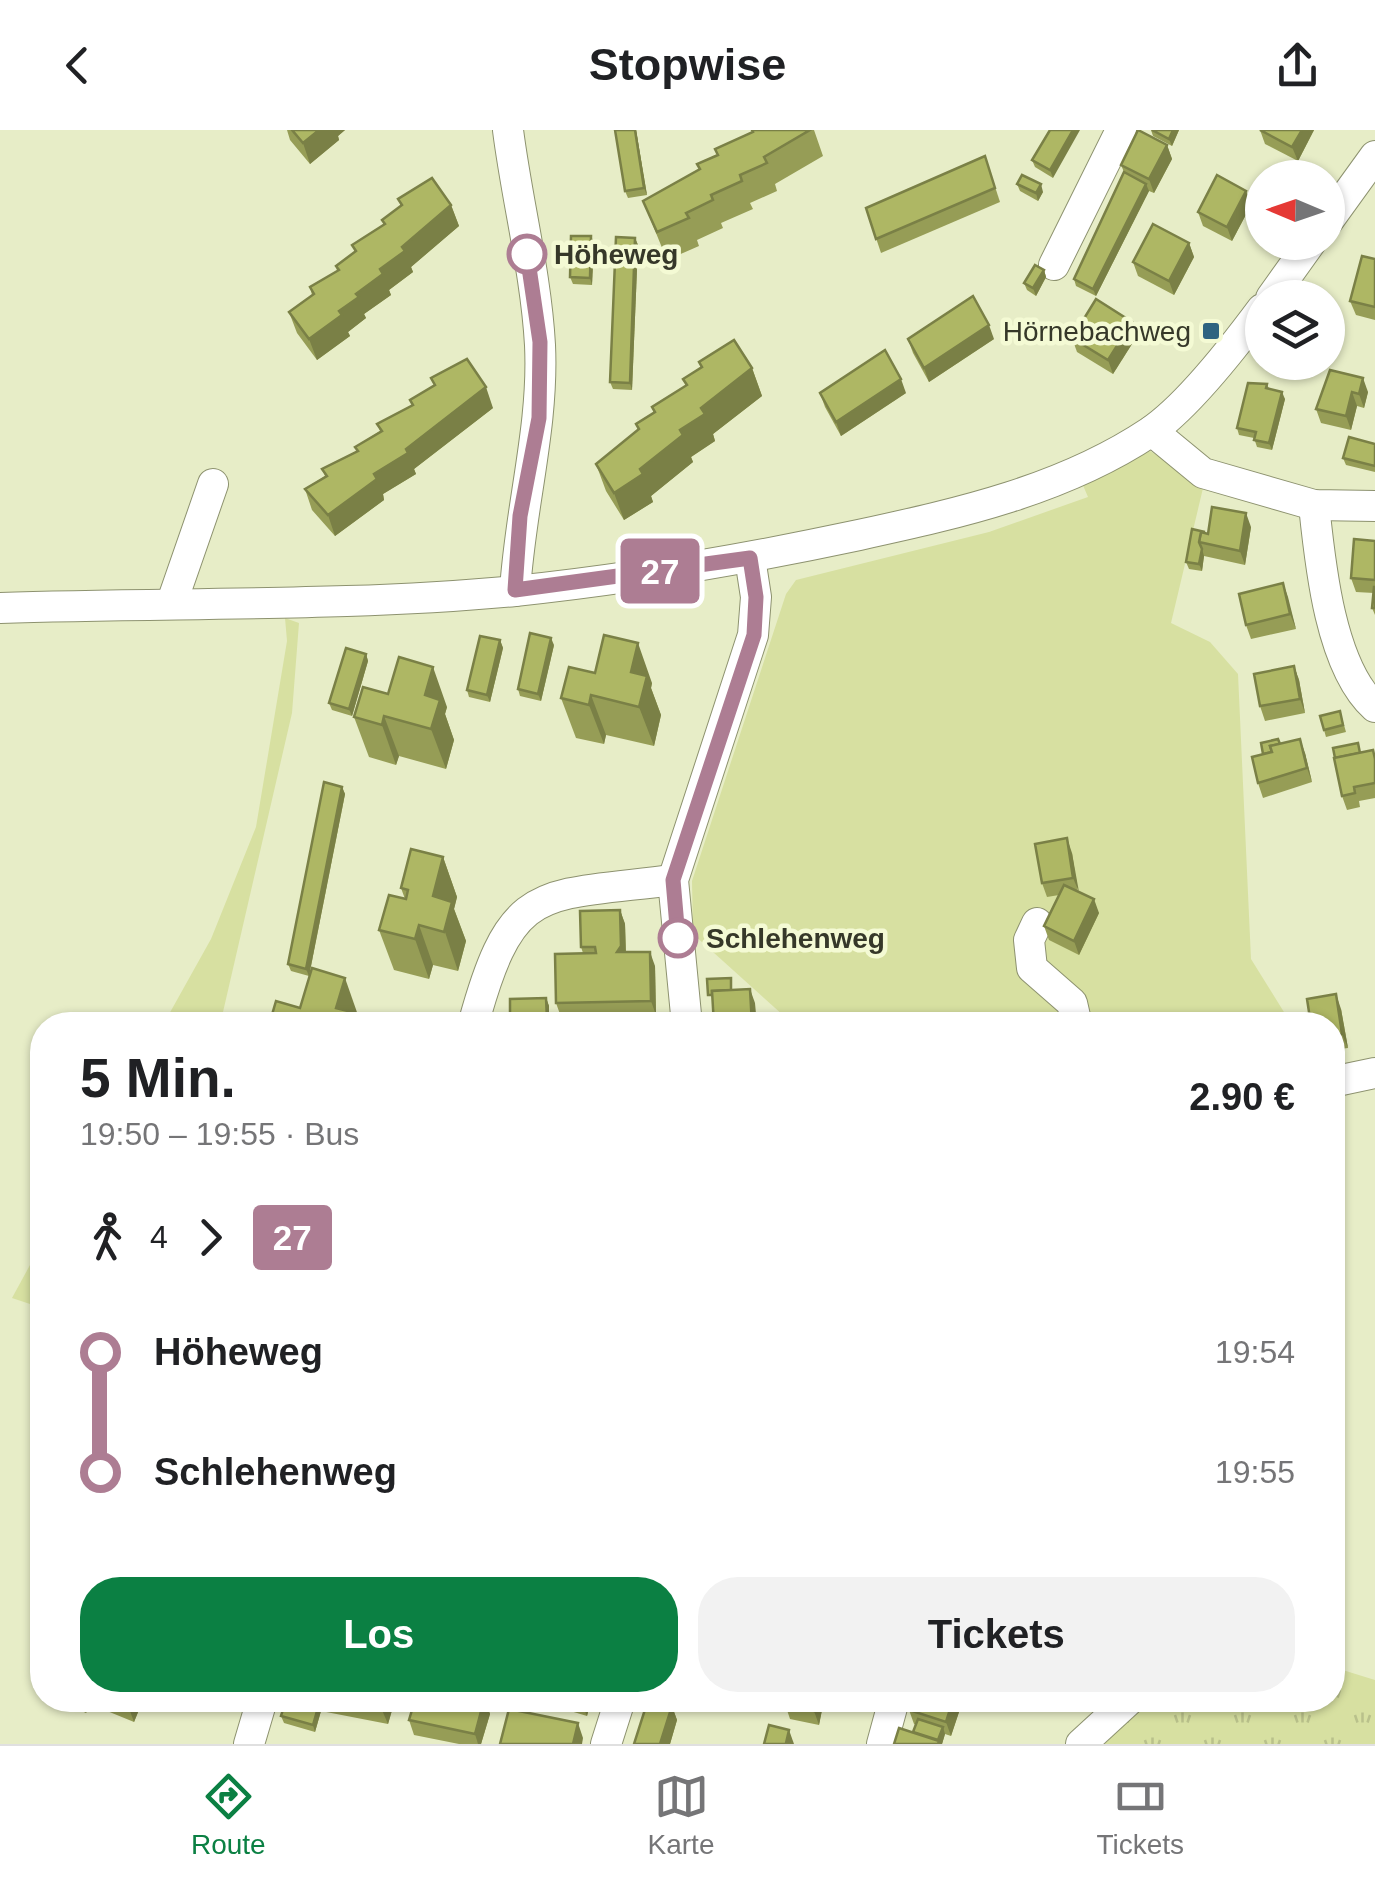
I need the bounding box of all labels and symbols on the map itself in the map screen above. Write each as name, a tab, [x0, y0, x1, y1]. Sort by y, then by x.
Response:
north arrow	[1245, 160, 1345, 260]
marker: Höheweg	[508, 235, 546, 273]
place label: Höheweg	[554, 239, 678, 270]
place label: Hörnebachweg	[1003, 316, 1191, 347]
marker: Hörnebachweg	[1200, 320, 1222, 342]
line badge: 27	[615, 538, 705, 604]
marker: Schlehenweg	[659, 919, 697, 957]
place label: Schlehenweg	[706, 923, 885, 954]

